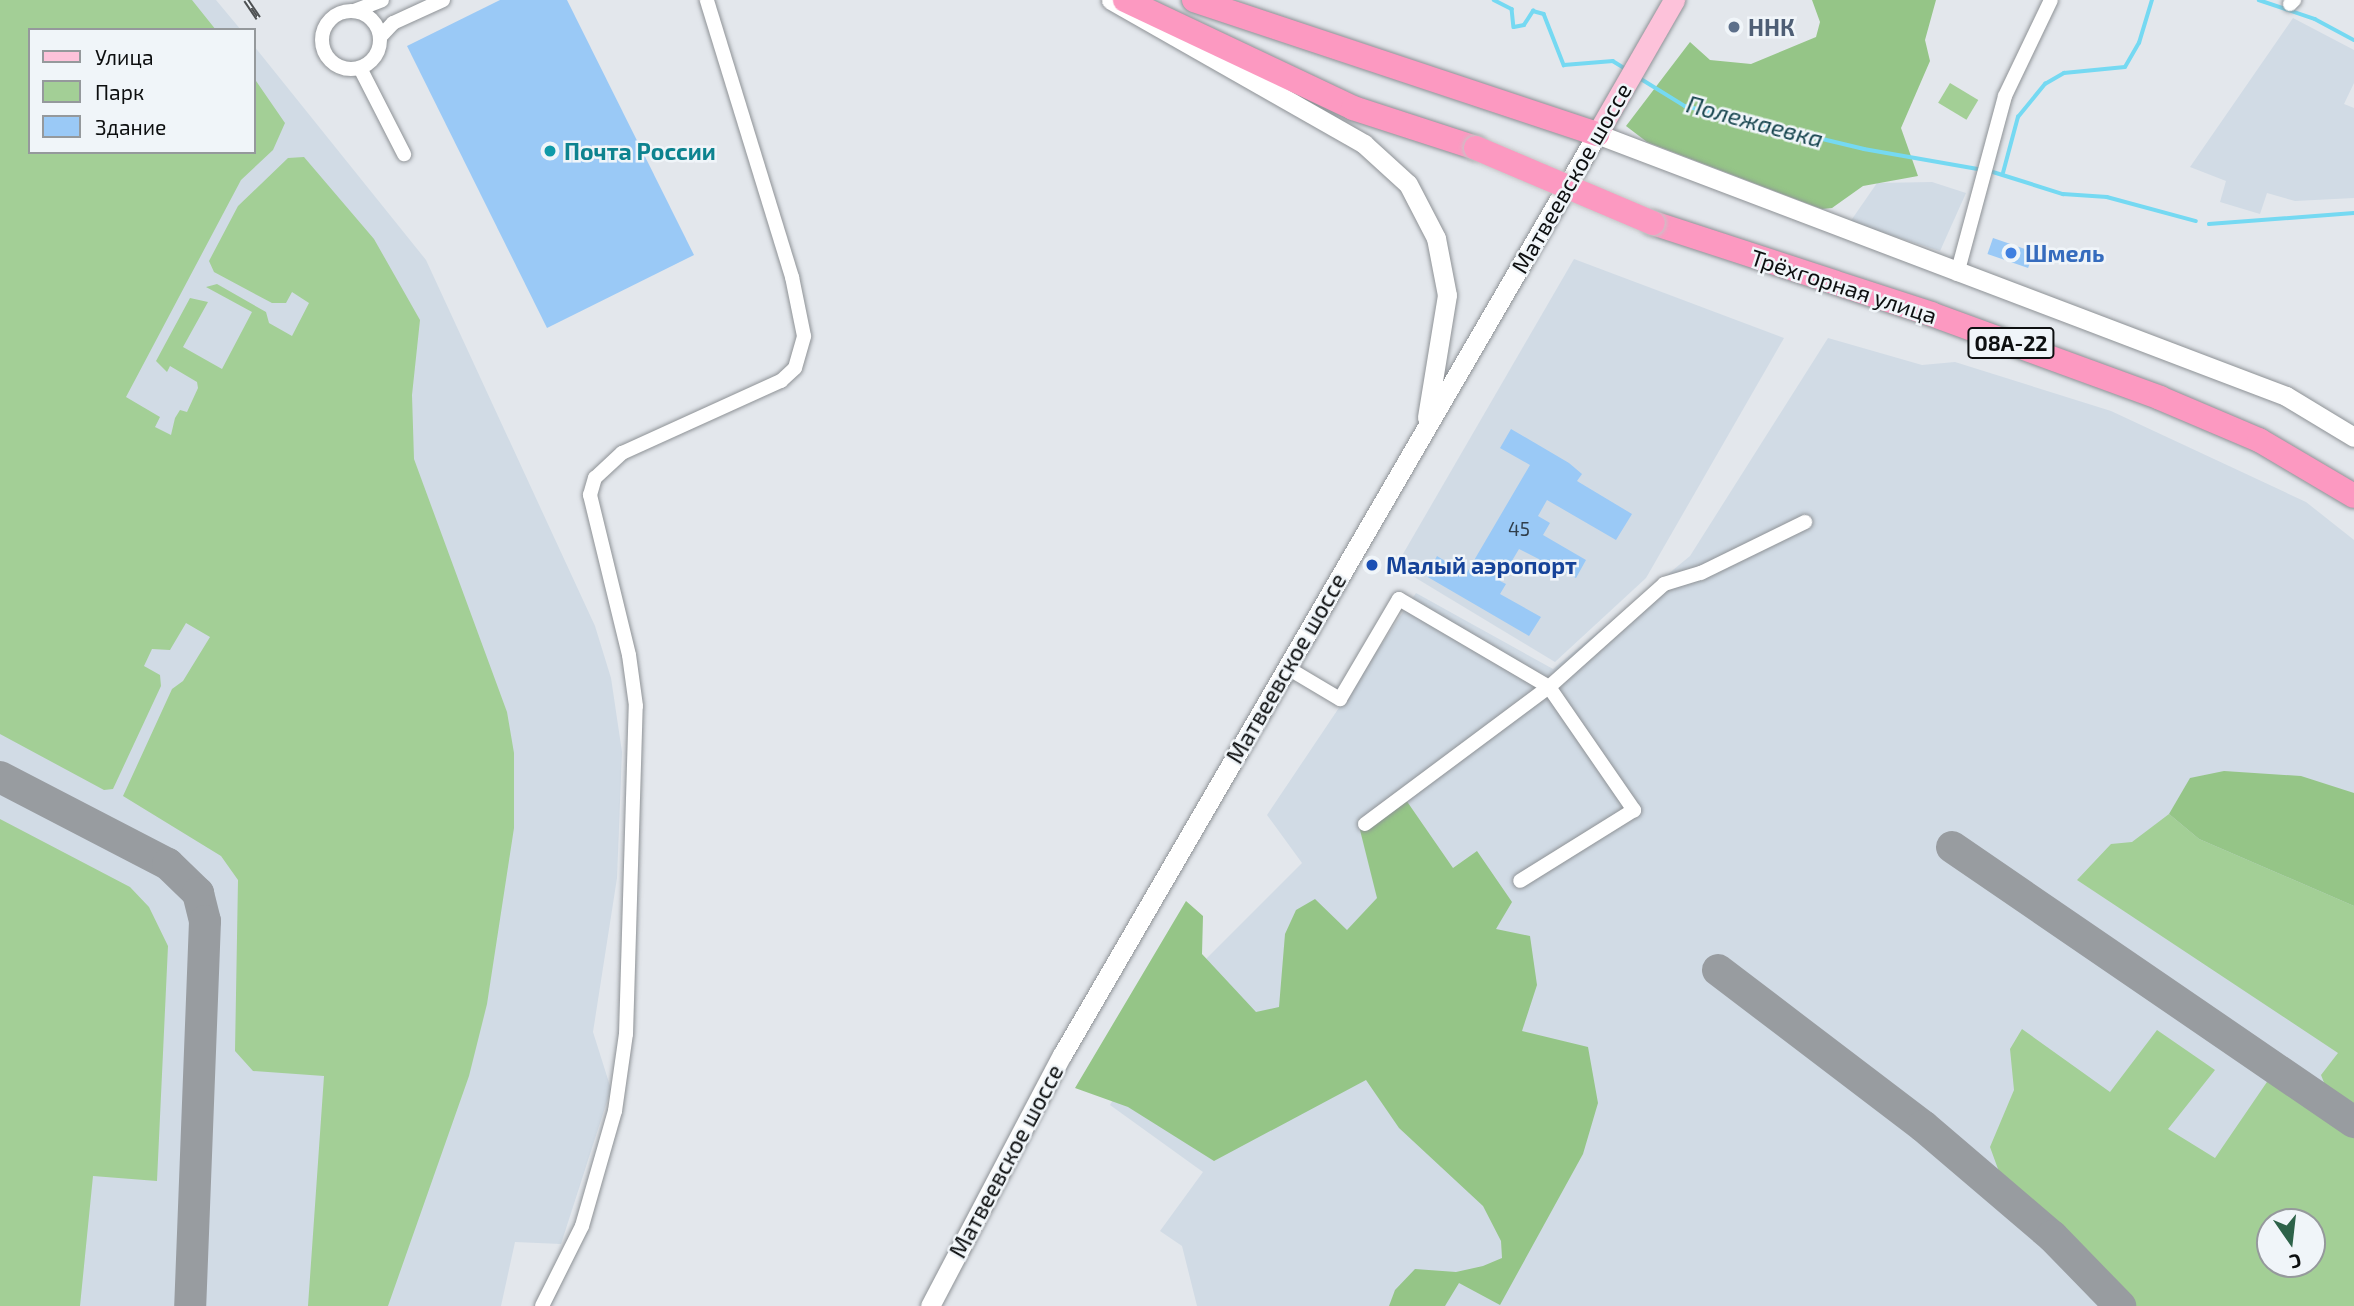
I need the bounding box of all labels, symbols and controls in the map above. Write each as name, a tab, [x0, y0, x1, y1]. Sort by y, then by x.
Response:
place label: ННК	[1748, 13, 1795, 41]
marker: ННК	[1726, 19, 1742, 35]
legend	[28, 28, 256, 154]
text: Улица	[95, 44, 154, 69]
street label: Матвеевское шоссе	[1505, 78, 1637, 278]
text: Парк	[95, 79, 144, 104]
water label: Полежаевка	[1684, 89, 1826, 153]
text: Здание	[95, 114, 166, 139]
place label: Почта России	[564, 137, 716, 165]
marker: Почта России	[542, 143, 558, 159]
place label: Шмель	[2025, 239, 2104, 267]
street label: Трёхгорная улица	[1747, 243, 1941, 329]
marker: Шмель	[2003, 245, 2019, 261]
road number: 08А-22	[1967, 326, 2055, 360]
house number: 45	[1508, 518, 1530, 540]
place label: Малый аэропорт	[1386, 551, 1577, 579]
marker: Малый аэропорт	[1364, 557, 1380, 573]
street label: Матвеевское шоссе	[1220, 568, 1352, 768]
street label: Матвеевское шоссе	[943, 1060, 1069, 1262]
north arrow	[2256, 1208, 2326, 1278]
text: С	[2288, 1249, 2304, 1274]

